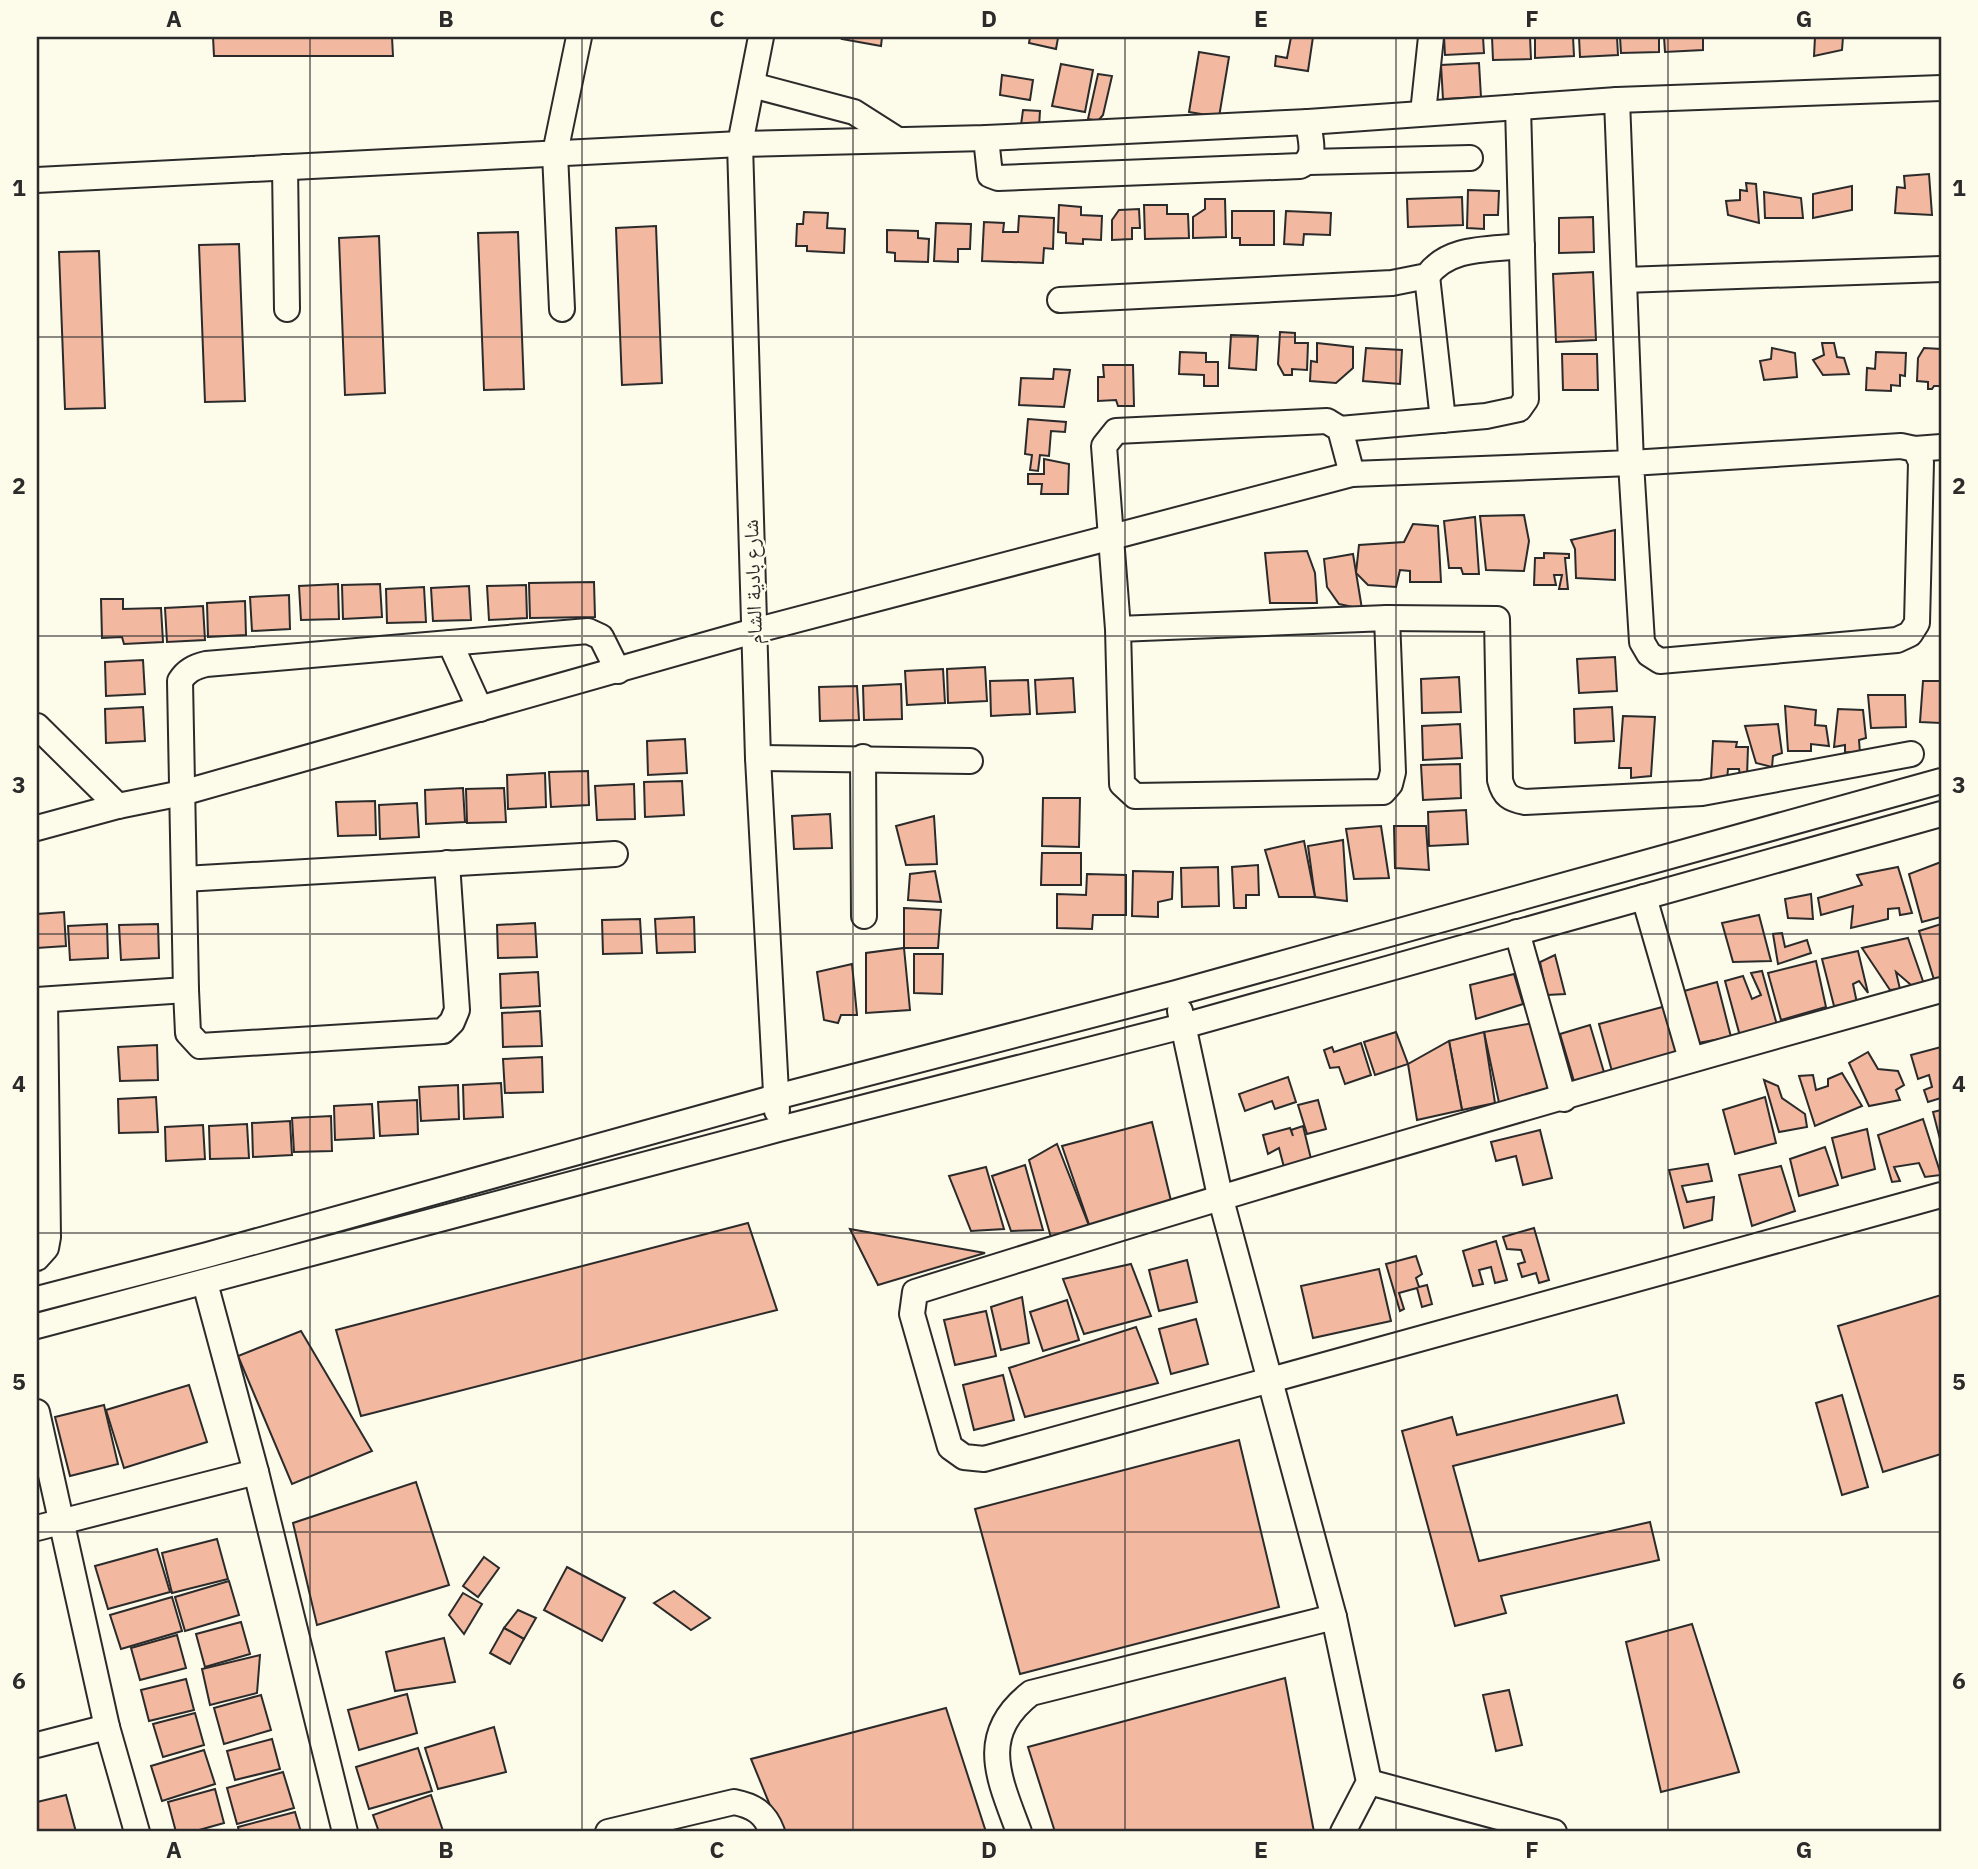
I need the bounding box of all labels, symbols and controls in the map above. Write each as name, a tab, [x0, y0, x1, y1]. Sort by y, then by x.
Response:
text: A	[166, 3, 182, 33]
text: B	[438, 3, 454, 33]
text: C	[710, 3, 725, 33]
text: D	[981, 3, 997, 33]
text: E	[1254, 3, 1268, 33]
text: F	[1525, 3, 1539, 33]
text: G	[1796, 3, 1812, 33]
text: 1	[12, 172, 26, 202]
text: 1	[1952, 172, 1966, 202]
text: 2	[12, 470, 26, 500]
text: 2	[1952, 470, 1966, 500]
street label: شارع بادية الشام	[736, 519, 769, 645]
text: 3	[12, 769, 26, 799]
text: 3	[1952, 769, 1966, 799]
text: 4	[12, 1068, 26, 1098]
text: 4	[1952, 1068, 1966, 1098]
text: 5	[12, 1366, 26, 1396]
text: 5	[1952, 1366, 1966, 1396]
text: 6	[12, 1665, 26, 1695]
text: 6	[1952, 1665, 1966, 1695]
text: A	[166, 1834, 182, 1864]
text: B	[438, 1834, 454, 1864]
text: C	[710, 1834, 725, 1864]
text: D	[981, 1834, 997, 1864]
text: E	[1254, 1834, 1268, 1864]
text: F	[1525, 1834, 1539, 1864]
text: G	[1796, 1834, 1812, 1864]

